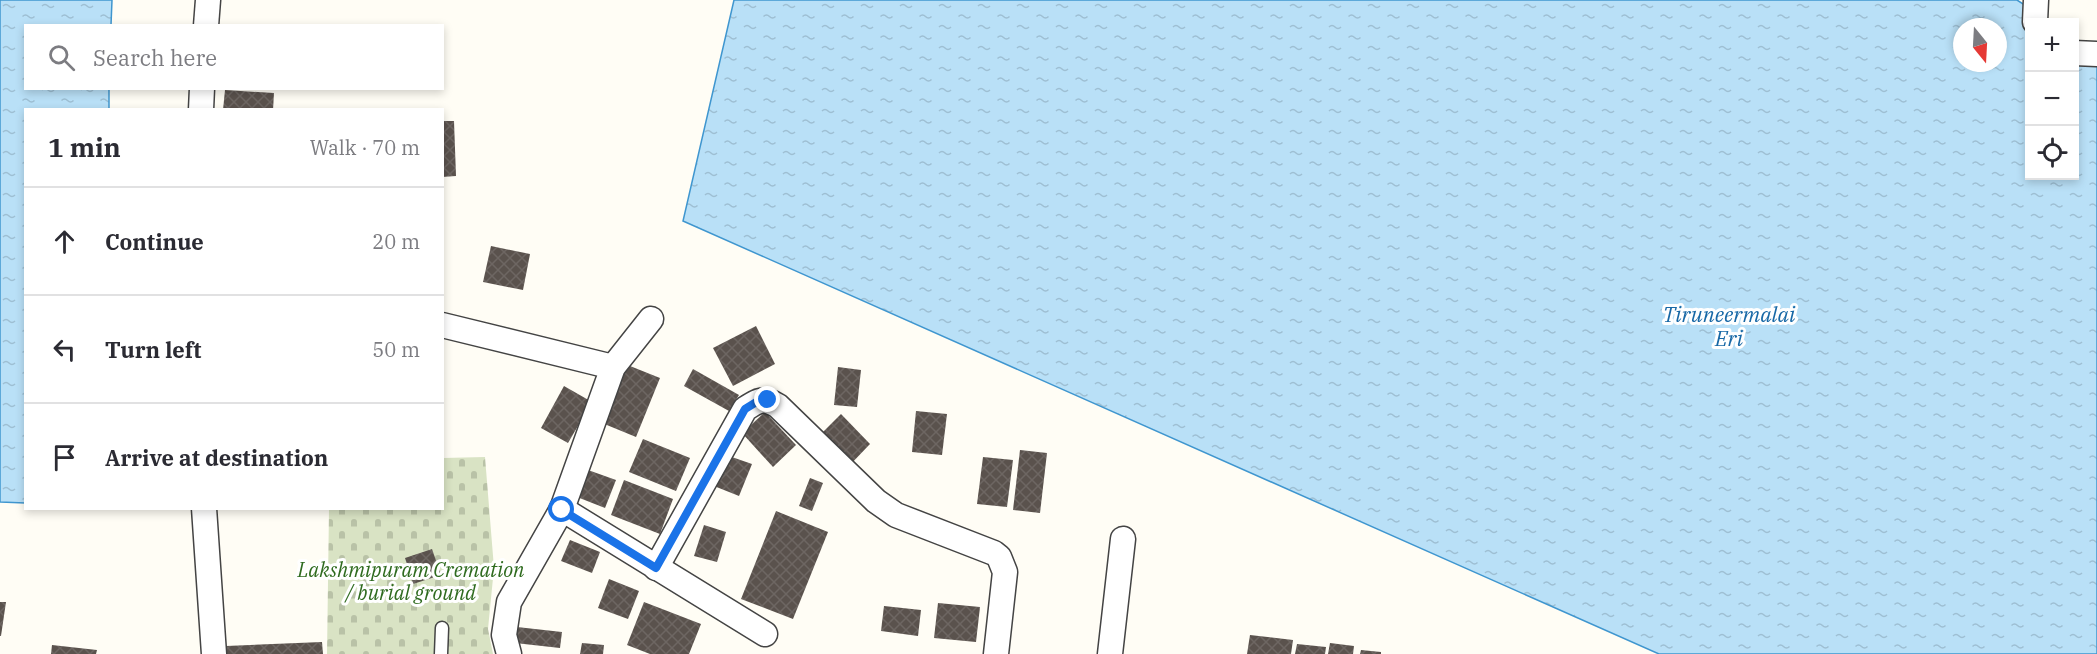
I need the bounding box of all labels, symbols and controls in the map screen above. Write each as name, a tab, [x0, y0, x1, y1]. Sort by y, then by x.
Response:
north arrow	[1953, 18, 2007, 72]
map controls	[2025, 18, 2079, 180]
button: +	[2025, 18, 2079, 72]
search box	[24, 24, 444, 90]
icon: search	[45, 41, 78, 74]
text: Search here	[93, 43, 217, 72]
button: −	[2025, 72, 2079, 126]
button: locate	[2025, 126, 2079, 180]
text: 1 min	[48, 130, 121, 164]
text: Walk · 70 m	[310, 134, 420, 161]
icon: ahead	[48, 225, 81, 258]
text: Continue	[105, 227, 204, 256]
text: 20 m	[372, 228, 420, 255]
water label: Tiruneermalai Eri	[1663, 300, 1796, 352]
icon: left	[48, 333, 81, 366]
text: Turn left	[105, 335, 201, 364]
text: 50 m	[372, 336, 420, 363]
route end	[754, 386, 780, 412]
icon: arrive	[48, 441, 81, 474]
text: Arrive at destination	[105, 443, 328, 472]
route start	[548, 496, 574, 522]
park label: Lakshmipuram Cremation / burial ground	[297, 556, 525, 606]

